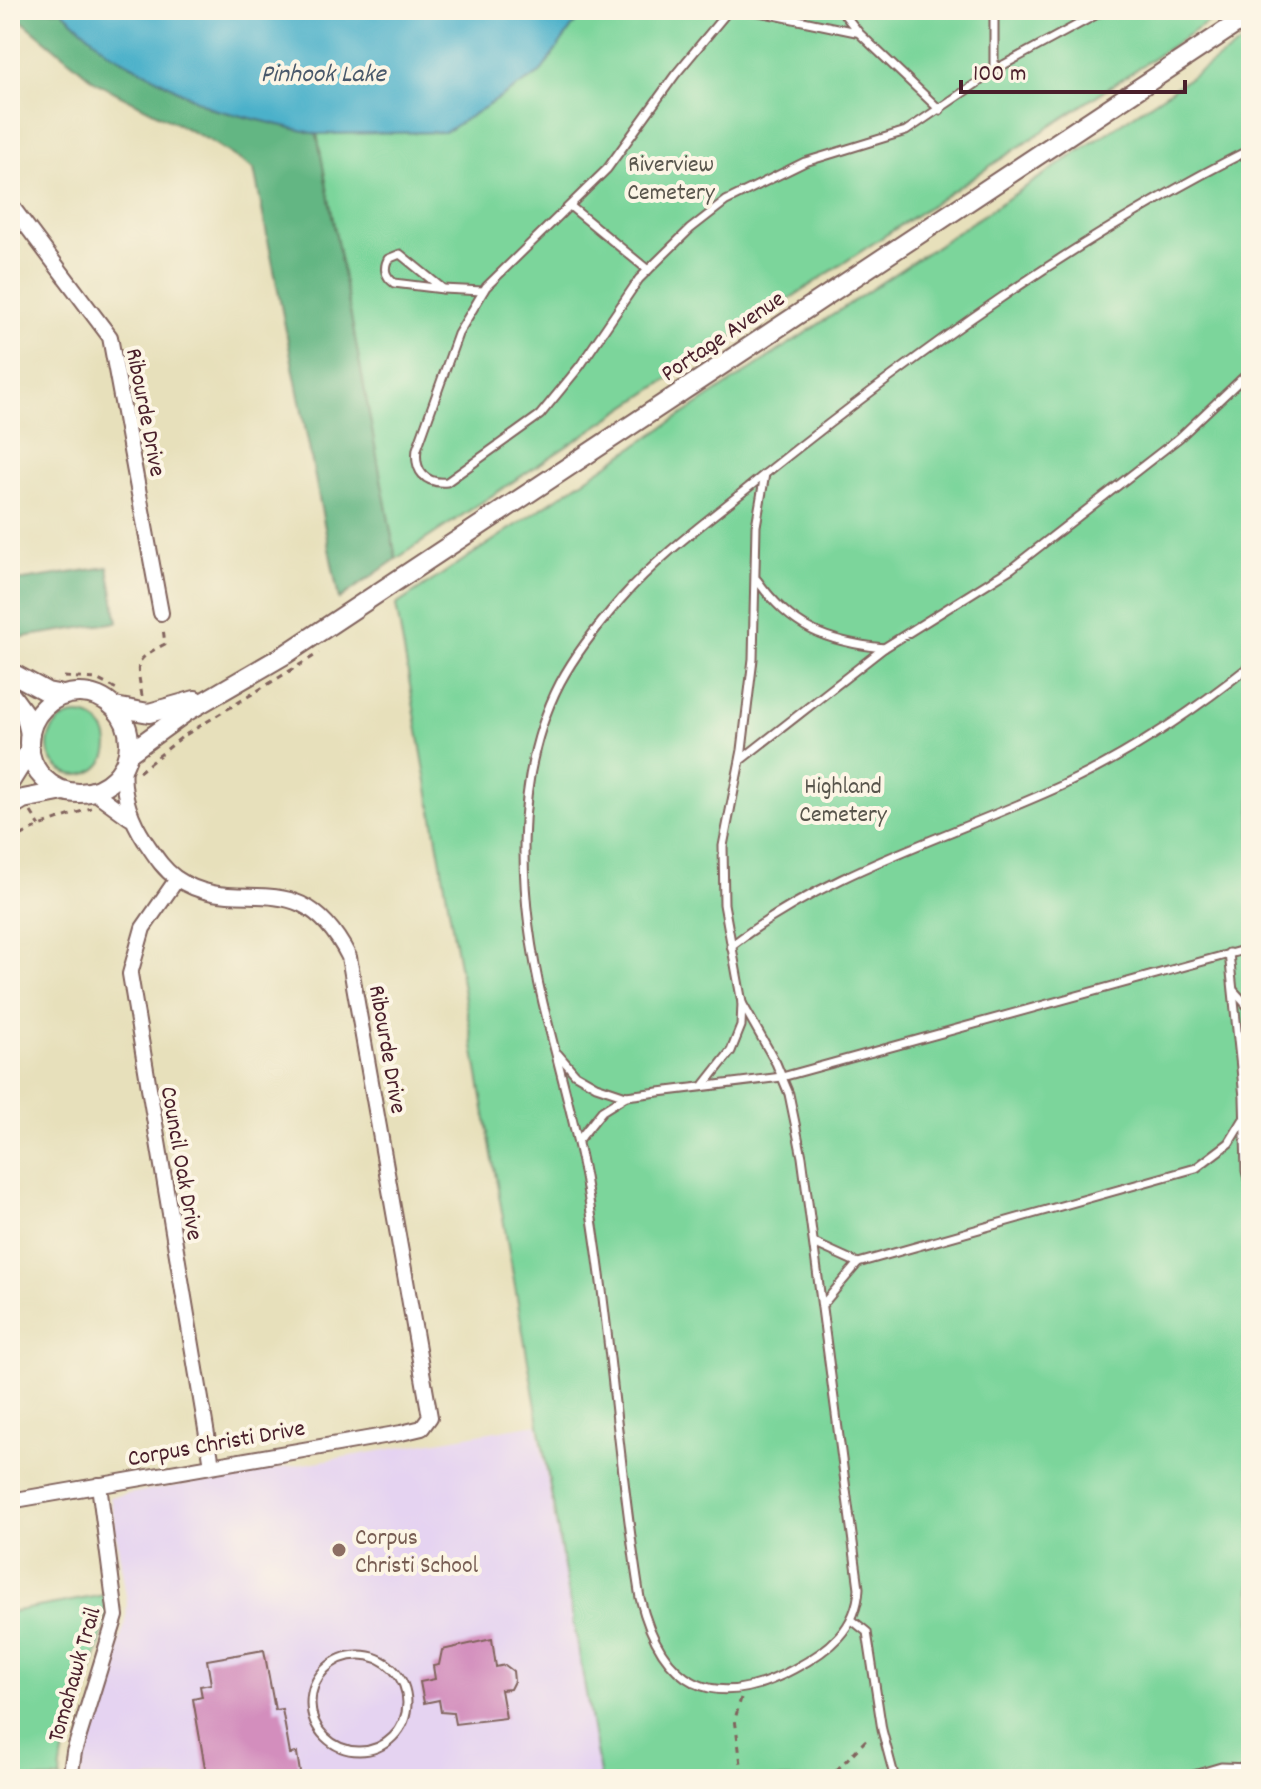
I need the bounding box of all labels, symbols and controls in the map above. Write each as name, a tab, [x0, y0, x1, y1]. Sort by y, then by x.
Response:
scale bar	[961, 44, 1185, 94]
water label: Pinhook Lake	[260, 57, 387, 94]
text: 100 m	[973, 58, 1026, 92]
park label: Riverview Cemetery	[627, 149, 716, 211]
street label: Portage Avenue	[655, 283, 792, 392]
street label: Ribourde Drive	[115, 346, 173, 480]
park label: Highland Cemetery	[799, 771, 888, 833]
street label: Ribourde Drive	[358, 983, 414, 1116]
street label: Council Oak Drive	[150, 1084, 210, 1243]
street label: Corpus Christi Drive	[125, 1413, 308, 1477]
place label: Corpus Christi School	[355, 1522, 479, 1584]
marker: Corpus Christi School	[330, 1541, 348, 1559]
street label: Tomahawk Trail	[40, 1603, 111, 1746]

